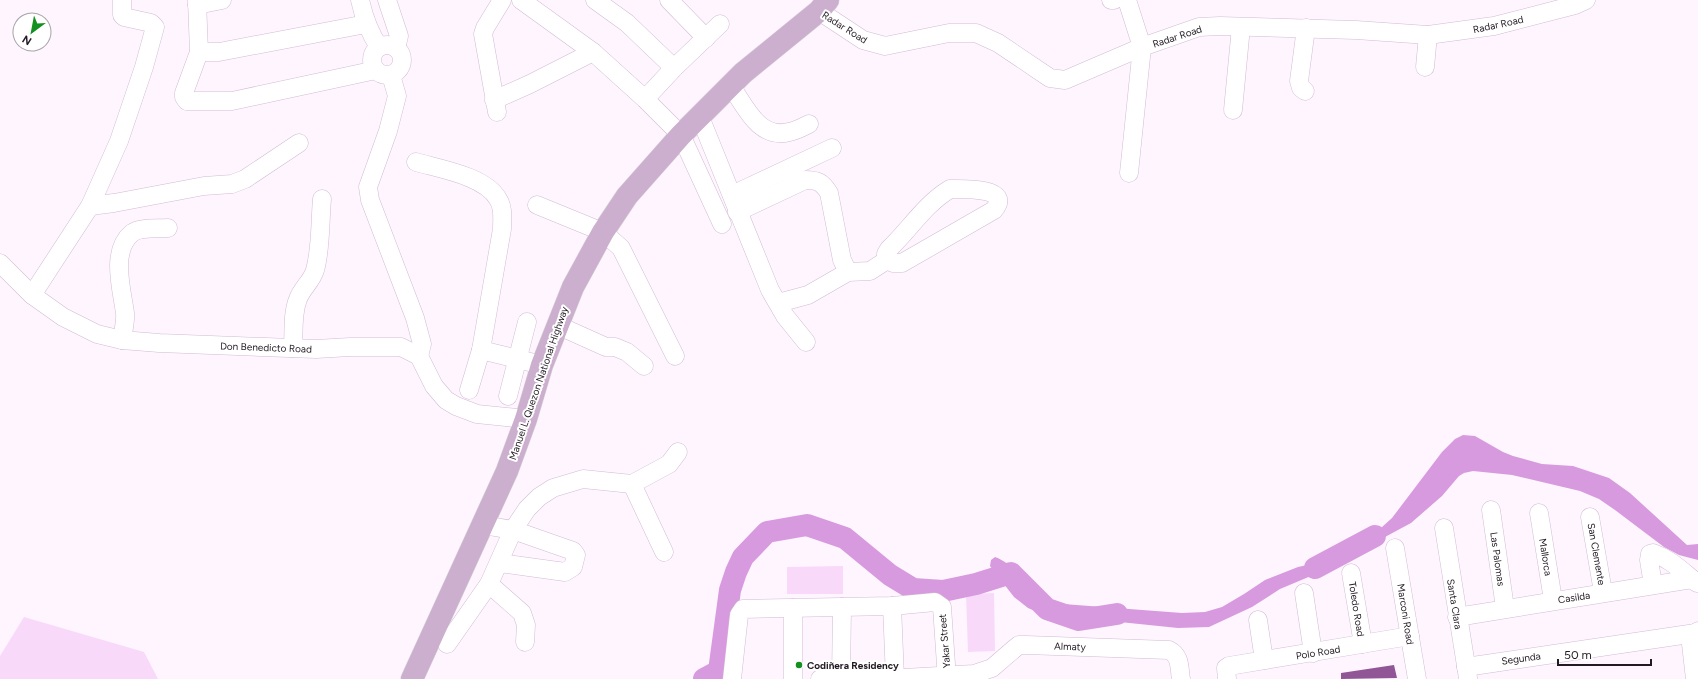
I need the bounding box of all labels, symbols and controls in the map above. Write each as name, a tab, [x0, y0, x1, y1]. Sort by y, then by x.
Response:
street label: Radar Road	[820, 8, 870, 47]
north arrow	[12, 12, 52, 52]
street label: Radar Road	[1472, 13, 1525, 36]
street label: Radar Road	[1151, 22, 1204, 51]
text: N	[20, 32, 34, 48]
street label: Manuel L. Quezon National Highway	[506, 304, 571, 462]
street label: Don Benedicto Road	[220, 339, 312, 356]
street label: San Clemente	[1585, 522, 1608, 587]
street label: Las Palomas	[1487, 531, 1508, 587]
street label: Mallorca	[1536, 537, 1555, 577]
street label: Santa Clara	[1444, 578, 1465, 630]
street label: Toledo Road	[1346, 581, 1367, 638]
street label: Marconi Road	[1394, 583, 1417, 646]
street label: Casilda	[1557, 589, 1591, 606]
street label: Yakar Street	[936, 613, 953, 669]
street label: Almaty	[1054, 639, 1087, 654]
scale bar	[1558, 641, 1651, 667]
street label: Polo Road	[1295, 643, 1341, 662]
text: 50 m	[1564, 648, 1592, 662]
street label: Segunda	[1501, 649, 1542, 668]
place label: Codiñera Residency	[807, 659, 899, 672]
marker: Codiñera Residency	[794, 660, 804, 670]

